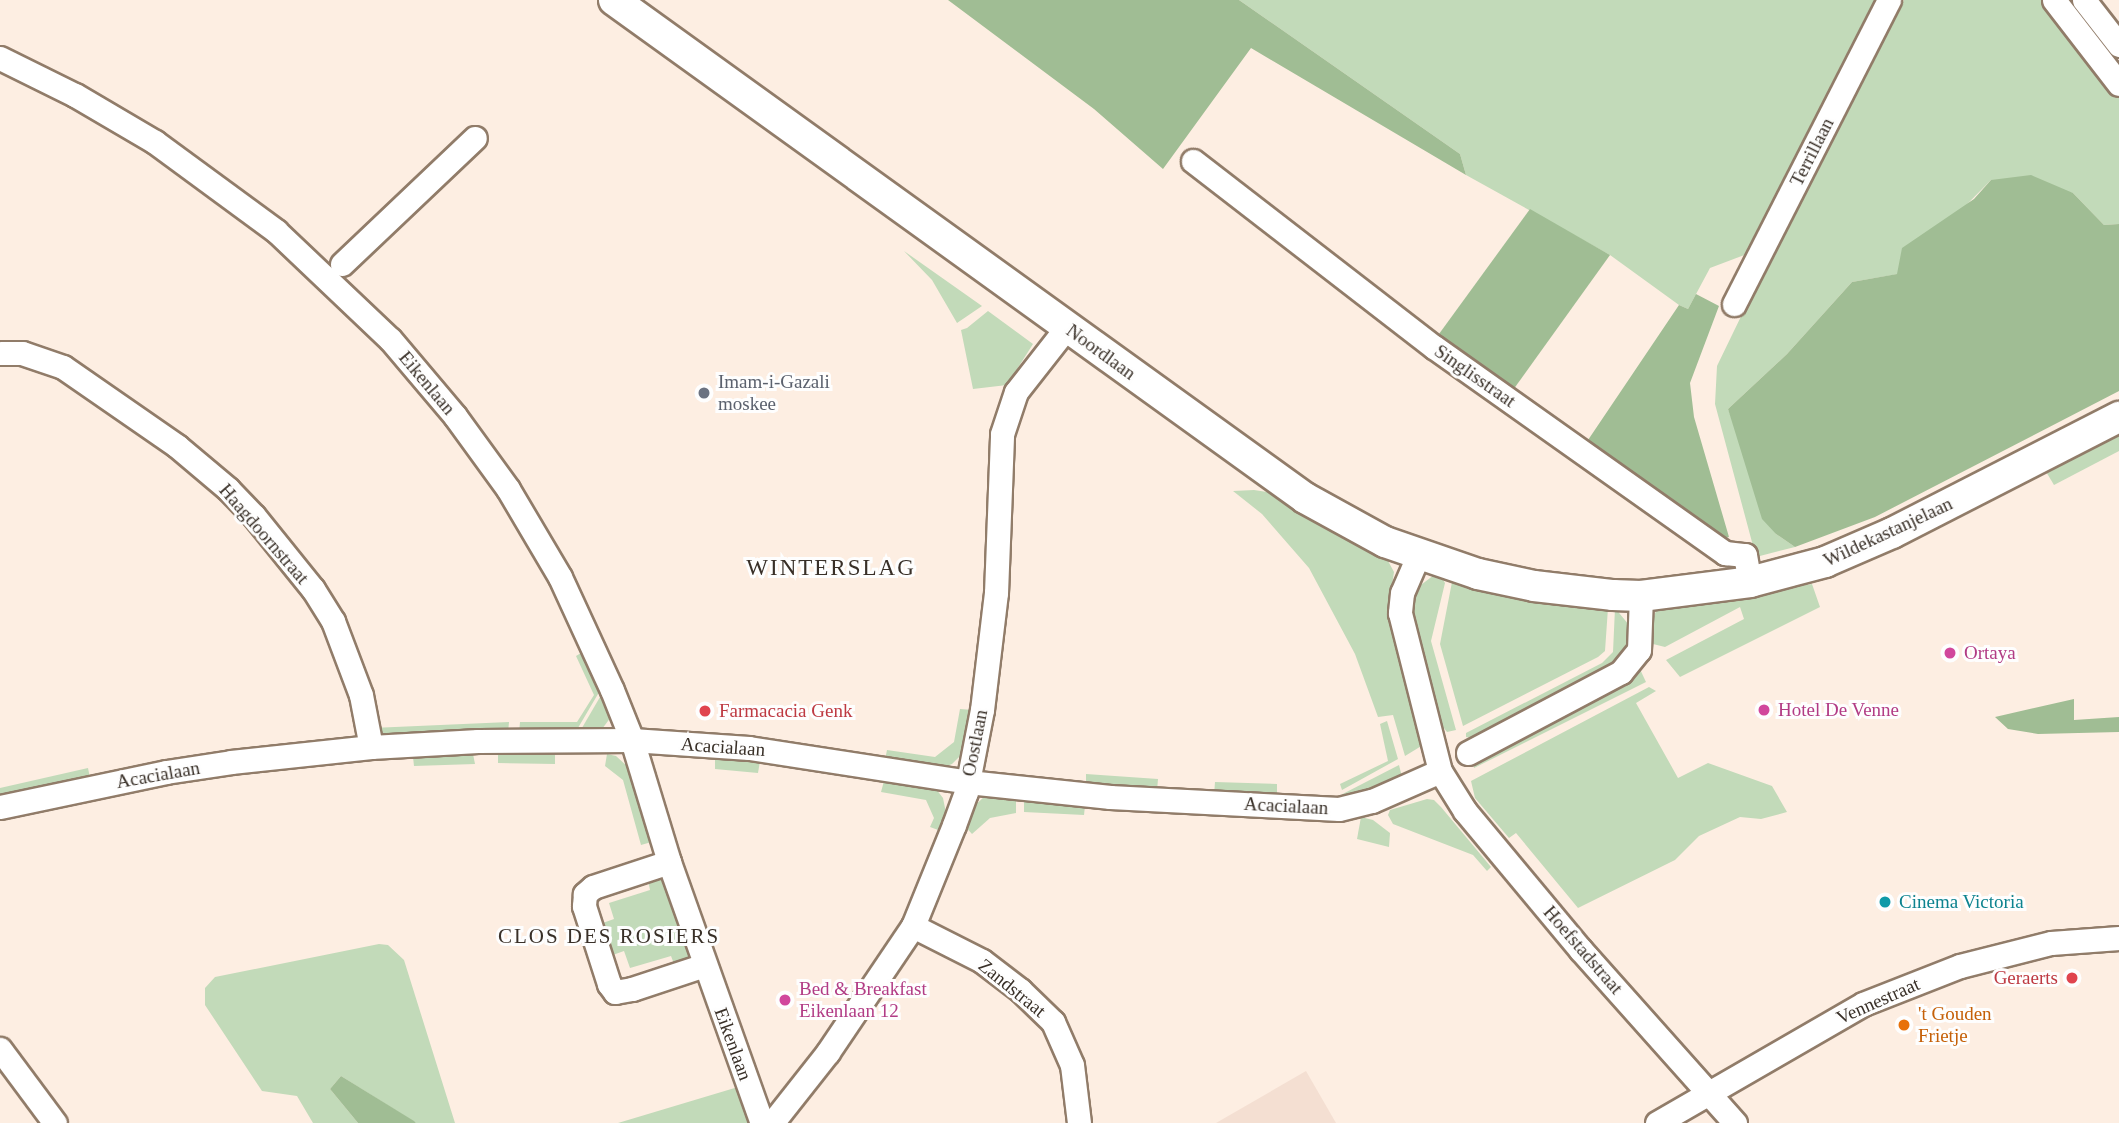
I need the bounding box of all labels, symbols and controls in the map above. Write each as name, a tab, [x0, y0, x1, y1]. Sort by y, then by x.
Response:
street label: Terrillaan	[1785, 114, 1839, 190]
street label: Noordlaan	[1062, 319, 1140, 385]
street label: Singlisstraat	[1430, 340, 1520, 412]
street label: Eikenlaan	[394, 347, 460, 419]
place label: Imam-i-Gazali moskee	[718, 371, 830, 415]
marker: Imam-i-Gazali moskee	[696, 385, 712, 401]
street label: Haagdoornstraat	[214, 479, 314, 589]
street label: Wildekastanjelaan	[1820, 492, 1956, 572]
district label: WINTERSLAG	[748, 554, 914, 582]
place label: Ortaya	[1964, 642, 2016, 664]
marker: Ortaya	[1942, 645, 1958, 661]
place label: Hotel De Venne	[1778, 699, 1899, 721]
place label: Farmacacia Genk	[719, 700, 852, 722]
marker: Hotel De Venne	[1756, 702, 1772, 718]
marker: Farmacacia Genk	[697, 703, 713, 719]
street label: Oostlaan	[957, 708, 993, 778]
street label: Acacialaan	[680, 733, 766, 761]
street label: Acacialaan	[114, 756, 202, 794]
street label: Acacialaan	[1243, 792, 1329, 820]
place label: Cinema Victoria	[1899, 891, 2024, 913]
marker: Cinema Victoria	[1877, 894, 1893, 910]
street label: Hoefstadstraat	[1538, 901, 1628, 999]
district label: CLOS DES ROSIERS	[500, 923, 718, 949]
street label: Zandstraat	[974, 954, 1050, 1022]
place label: Geraerts	[1994, 967, 2058, 989]
marker: Geraerts	[2064, 970, 2080, 986]
street label: Vennestraat	[1833, 973, 1923, 1029]
place label: Bed & Breakfast Eikenlaan 12	[799, 978, 927, 1022]
marker: Bed & Breakfast Eikenlaan 12	[777, 992, 793, 1008]
place label: 't Gouden Frietje	[1918, 1003, 1992, 1047]
street label: Eikenlaan	[709, 1004, 757, 1084]
marker: 't Gouden Frietje	[1896, 1017, 1912, 1033]

